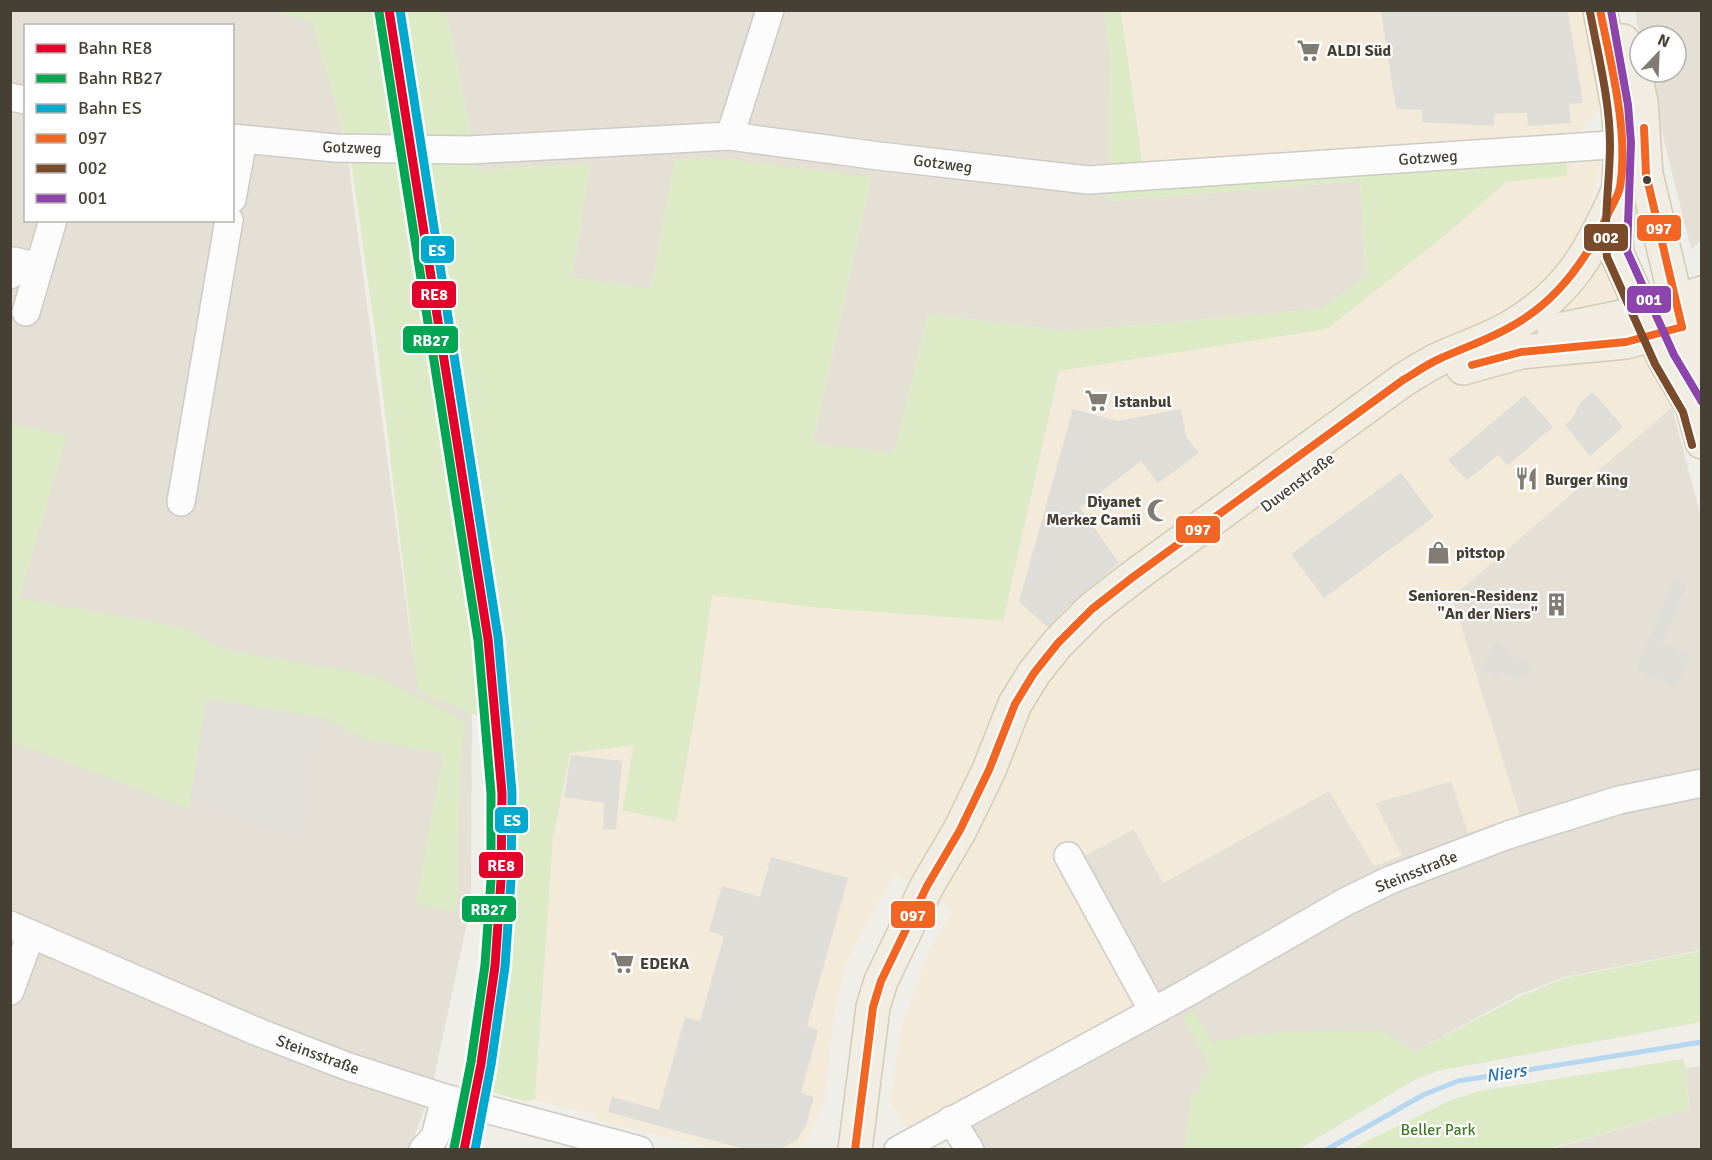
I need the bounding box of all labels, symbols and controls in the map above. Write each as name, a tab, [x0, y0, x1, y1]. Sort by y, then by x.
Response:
legend	[24, 24, 234, 222]
north arrow	[1628, 24, 1688, 84]
text: N	[1654, 30, 1673, 52]
text: Bahn RE8	[78, 37, 152, 59]
supermarket icon: ALDI Süd	[1296, 37, 1322, 63]
place label: ALDI Süd	[1327, 41, 1392, 61]
text: Bahn RB27	[78, 67, 163, 89]
text: Bahn ES	[78, 97, 142, 119]
text: 097	[78, 127, 107, 149]
street label: Gotzweg	[322, 137, 382, 159]
street label: Gotzweg	[1398, 146, 1458, 170]
street label: Gotzweg	[912, 150, 974, 178]
text: 002	[78, 157, 107, 179]
unlabelled marker	[1641, 174, 1653, 186]
text: 001	[78, 187, 107, 209]
line badge: 097	[1636, 214, 1682, 242]
text: 097	[1646, 219, 1672, 239]
line badge: 002	[1583, 223, 1629, 252]
text: 002	[1593, 228, 1619, 248]
line badge: ES	[420, 235, 455, 264]
text: ES	[428, 241, 446, 261]
line badge: RE8	[411, 280, 457, 309]
text: RE8	[420, 285, 448, 305]
line badge: 001	[1626, 285, 1672, 314]
text: 001	[1636, 290, 1662, 310]
line badge: RB27	[402, 325, 459, 354]
text: RB27	[413, 331, 450, 351]
supermarket icon: Istanbul	[1083, 388, 1109, 414]
place label: Istanbul	[1114, 392, 1171, 412]
street label: Duvenstraße	[1257, 448, 1339, 517]
restaurant icon: Burger King	[1514, 466, 1540, 492]
place label: Burger King	[1545, 470, 1629, 490]
place label: Diyanet Merkez Camii	[1046, 492, 1141, 530]
mosque icon: Diyanet Merkez Camii	[1146, 497, 1172, 523]
line badge: 097	[1175, 515, 1221, 544]
text: 097	[1185, 520, 1211, 540]
shop icon: pitstop	[1425, 539, 1451, 565]
place label: pitstop	[1456, 543, 1506, 563]
place label: Senioren-Residenz "An der Niers"	[1408, 586, 1538, 624]
building icon: Senioren-Residenz "An der Niers"	[1543, 591, 1569, 617]
line badge: ES	[494, 806, 529, 834]
text: ES	[503, 811, 521, 831]
street label: Steinsstraße	[1372, 846, 1460, 897]
line badge: RE8	[478, 851, 524, 879]
text: RE8	[487, 856, 515, 876]
line badge: RB27	[461, 895, 517, 923]
text: RB27	[471, 900, 508, 920]
line badge: 097	[890, 900, 936, 929]
text: 097	[900, 906, 926, 926]
supermarket icon: EDEKA	[609, 950, 635, 976]
place label: EDEKA	[640, 954, 690, 974]
street label: Steinsstraße	[273, 1031, 362, 1079]
water label: Niers	[1484, 1059, 1530, 1087]
park label: Beller Park	[1401, 1120, 1475, 1140]

